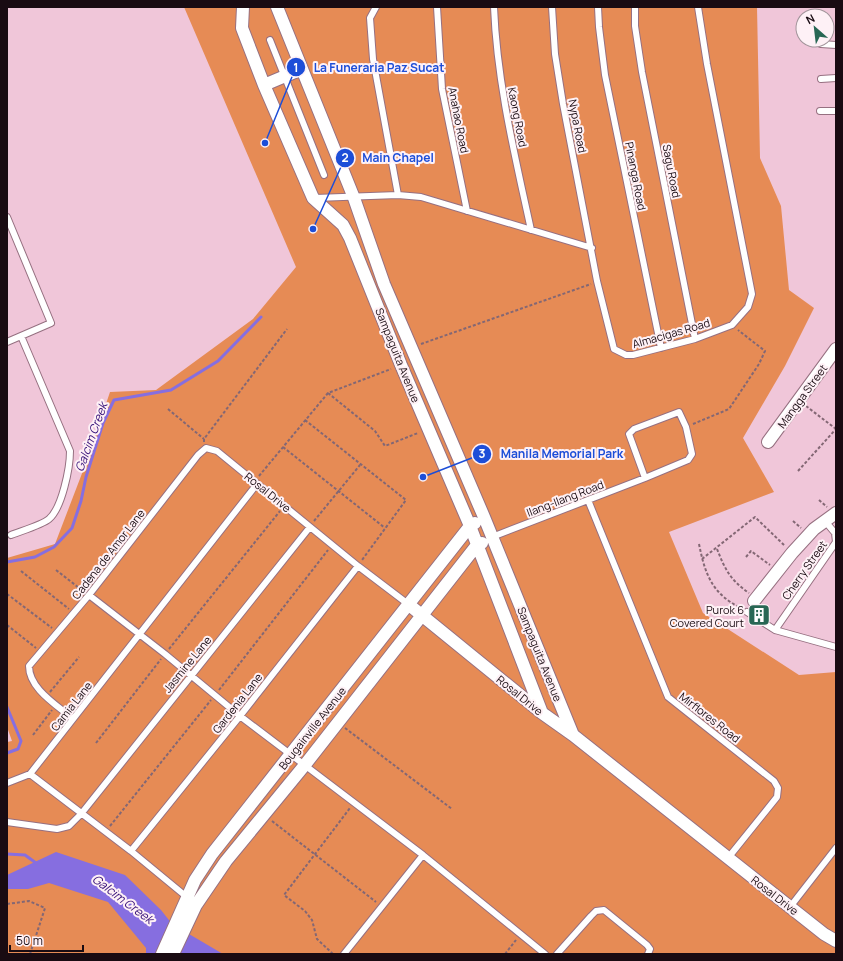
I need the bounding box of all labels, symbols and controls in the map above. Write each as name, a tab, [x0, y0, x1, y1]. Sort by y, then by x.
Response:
north arrow	[795, 8, 835, 48]
text: N	[803, 10, 817, 27]
callout: La Funeraria Paz Sucat	[286, 55, 452, 79]
text: 1	[293, 59, 299, 76]
text: La Funeraria Paz Sucat	[314, 59, 444, 76]
street label: Anahao Road	[445, 86, 473, 154]
street label: Kaong Road	[505, 86, 531, 148]
street label: Nypa Road	[565, 98, 591, 154]
street label: Pinanga Road	[622, 141, 650, 211]
street label: Sagu Road	[659, 143, 685, 199]
callout: Main Chapel	[335, 146, 442, 170]
text: 2	[341, 149, 349, 166]
text: Main Chapel	[362, 149, 434, 166]
street label: Sampaguita Avenue	[372, 305, 424, 405]
street label: Almacigas Road	[630, 315, 712, 351]
street label: Mangga Street	[774, 361, 830, 431]
water label: Galcim Creek	[71, 398, 112, 474]
callout: Manila Memorial Park	[472, 442, 631, 466]
text: 3	[479, 445, 486, 462]
text: Manila Memorial Park	[501, 445, 624, 462]
street label: Rosal Drive	[242, 469, 295, 516]
street label: Ilang-Ilang Road	[524, 476, 606, 520]
street label: Cadena de Amor Lane	[68, 505, 148, 602]
street label: Cherry Street	[778, 537, 830, 603]
place label: Purok 6 Covered Court	[670, 602, 744, 630]
building icon: Purok 6 Covered Court	[746, 602, 772, 628]
street label: Sampaguita Avenue	[514, 604, 566, 704]
street label: Jasmine Lane	[160, 632, 215, 695]
street label: Gardenia Lane	[209, 669, 266, 736]
street label: Rosal Drive	[494, 672, 547, 719]
street label: Camia Lane	[47, 678, 95, 734]
street label: Bougainville Avenue	[275, 683, 349, 772]
street label: Mirflores Road	[676, 688, 744, 746]
water label: Galcim Creek	[89, 870, 159, 929]
street label: Rosal Drive	[748, 872, 802, 918]
scale bar	[10, 927, 83, 953]
text: 50 m	[16, 932, 43, 949]

